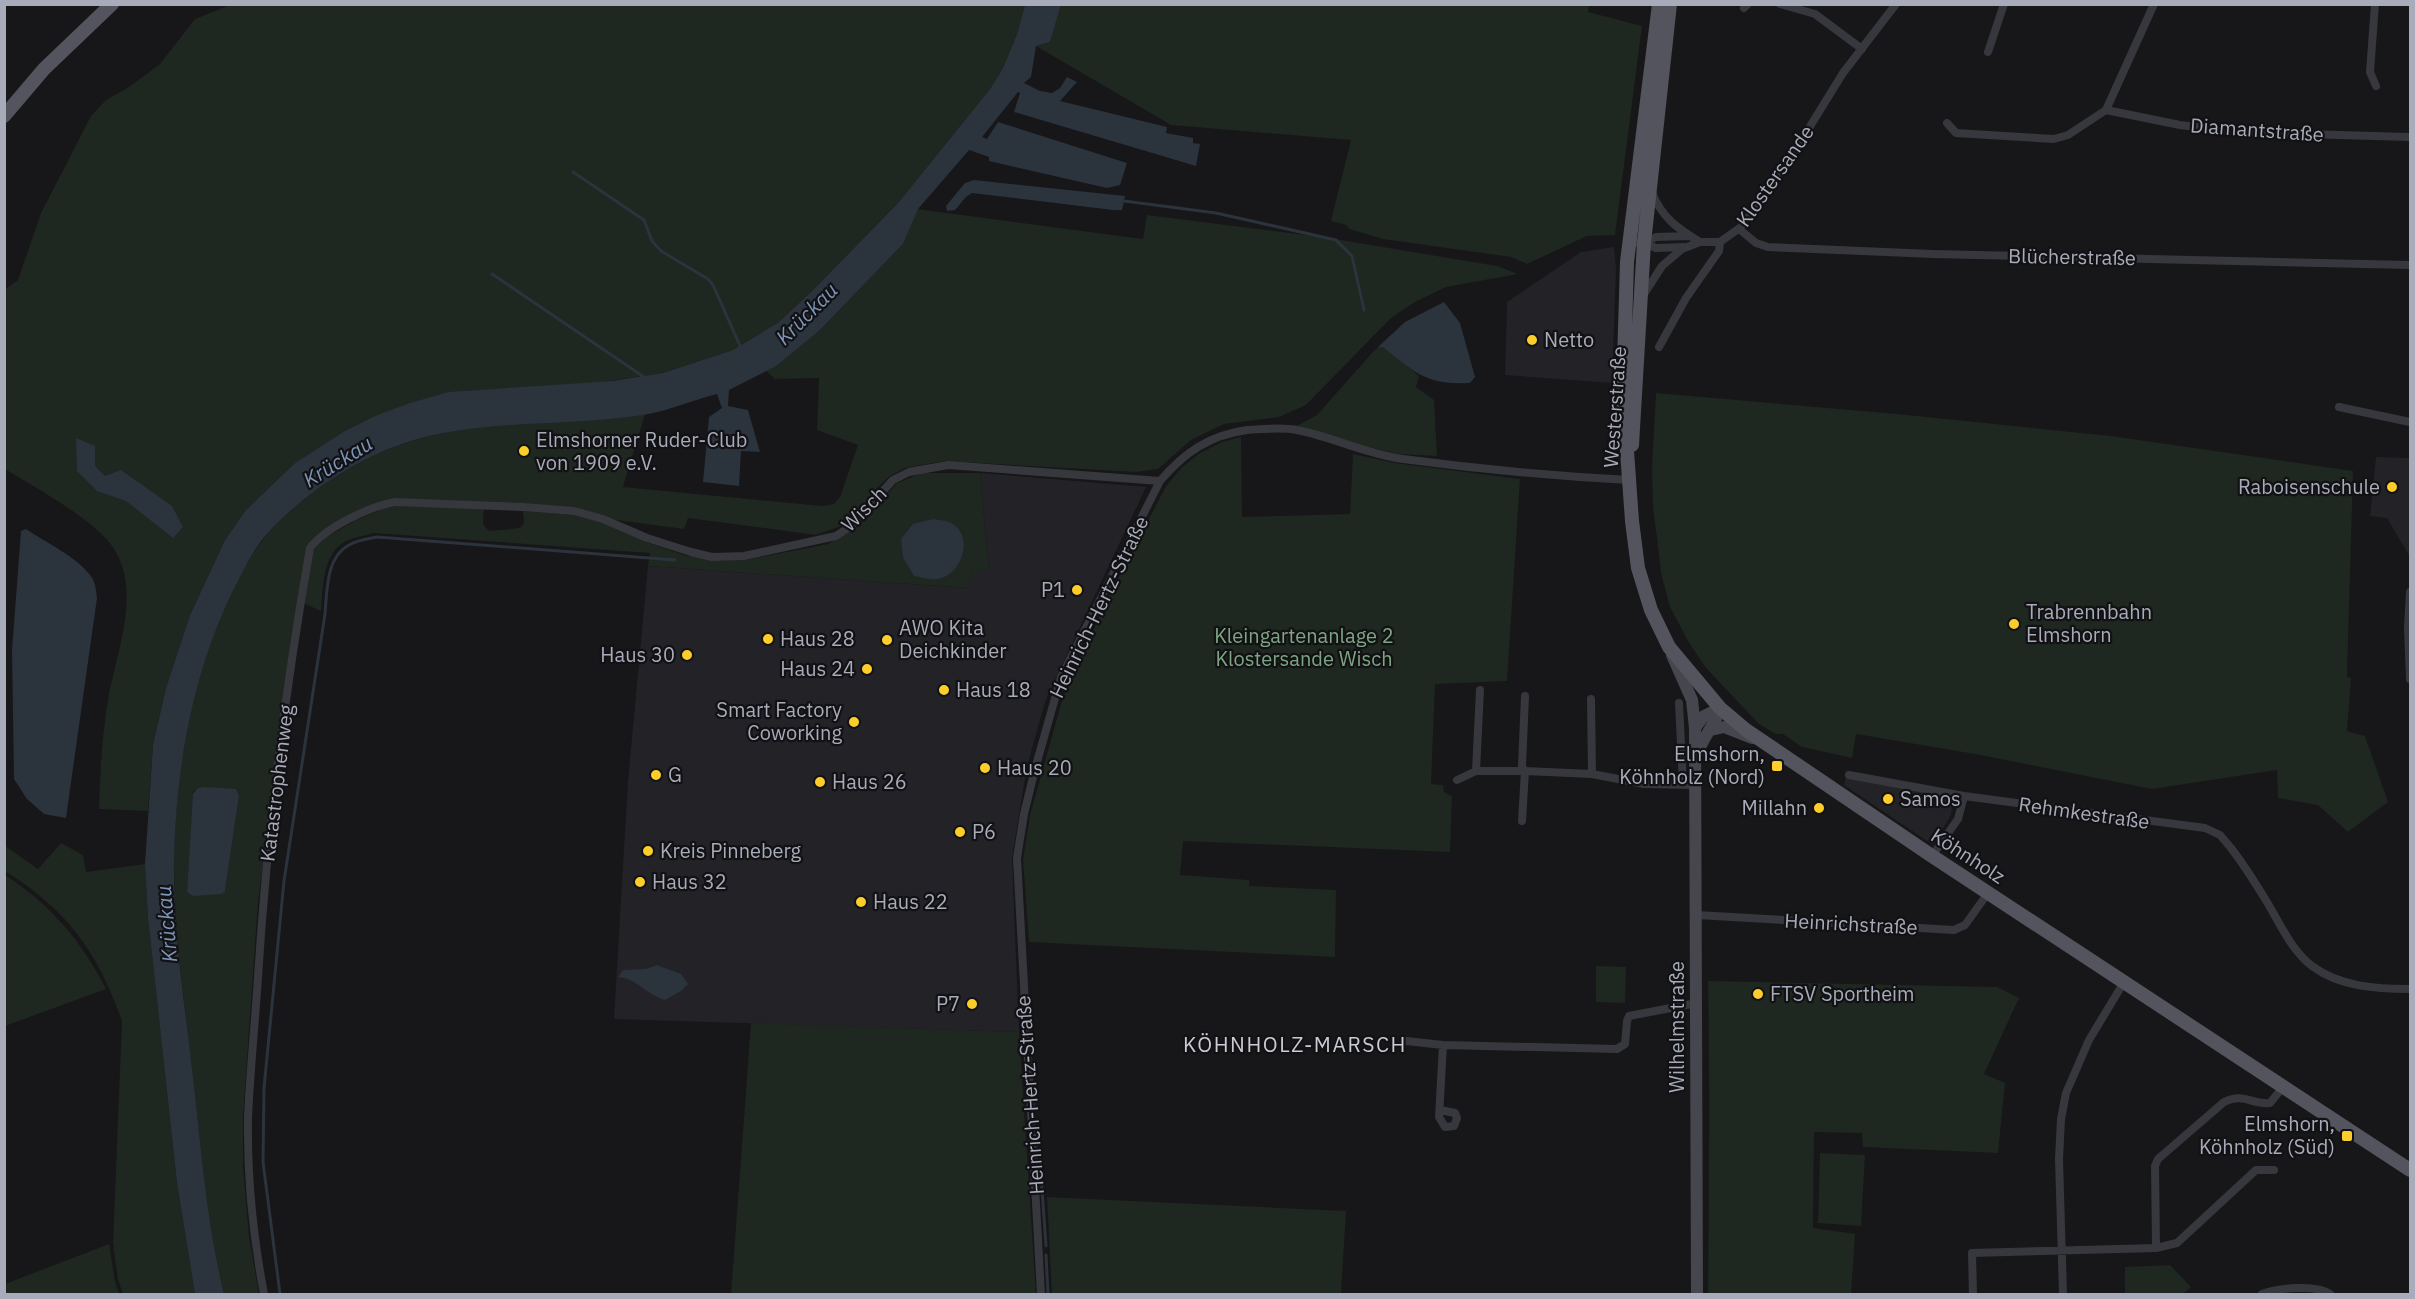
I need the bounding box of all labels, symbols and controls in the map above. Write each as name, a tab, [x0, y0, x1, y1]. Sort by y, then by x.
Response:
street label: Diamantstraße	[2189, 111, 2325, 148]
street label: Klostersande	[1730, 119, 1820, 232]
street label: Blücherstraße	[2008, 242, 2136, 271]
water label: Krückau	[769, 276, 843, 350]
place label: Netto	[1544, 326, 1594, 353]
marker: Netto	[1525, 333, 1539, 347]
street label: Westerstraße	[1597, 345, 1632, 469]
place label: Elmshorner Ruder-Club von 1909 e.V.	[536, 426, 747, 476]
water label: Krückau	[297, 429, 378, 493]
marker: Elmshorner Ruder-Club von 1909 e.V.	[517, 444, 531, 458]
place label: Raboisenschule	[2238, 473, 2380, 500]
street label: Wisch	[835, 480, 892, 537]
marker: Raboisenschule	[2385, 480, 2399, 494]
street label: Heinrich-Hertz-Straße	[1043, 511, 1154, 702]
place label: P1	[1041, 576, 1065, 603]
marker: P1	[1070, 583, 1084, 597]
place label: Trabrennbahn Elmshorn	[2026, 598, 2152, 648]
place label: AWO Kita Deichkinder	[899, 614, 1007, 664]
marker: Trabrennbahn Elmshorn	[2007, 617, 2021, 631]
park label: Kleingartenanlage 2 Klostersande Wisch	[1214, 622, 1394, 672]
place label: Haus 28	[780, 625, 855, 652]
marker: Haus 28	[761, 632, 775, 646]
marker: AWO Kita Deichkinder	[880, 633, 894, 647]
place label: Haus 30	[600, 641, 675, 668]
marker: Haus 30	[680, 648, 694, 662]
place label: Haus 24	[780, 655, 855, 682]
marker: Haus 24	[860, 662, 874, 676]
place label: Haus 18	[956, 676, 1031, 703]
marker: Haus 18	[937, 683, 951, 697]
place label: Smart Factory Coworking	[716, 696, 842, 746]
street label: Katastrophenweg	[253, 703, 300, 863]
marker: Smart Factory Coworking	[847, 715, 861, 729]
place label: Elmshorn, Köhnholz (Nord)	[1619, 740, 1765, 790]
place label: Haus 20	[997, 754, 1072, 781]
marker: Elmshorn, Köhnholz (Nord)	[1770, 759, 1784, 773]
place label: G	[668, 761, 682, 788]
marker: Haus 20	[978, 761, 992, 775]
marker: G	[649, 768, 663, 782]
place label: Haus 26	[832, 768, 907, 795]
marker: Haus 26	[813, 775, 827, 789]
place label: Samos	[1900, 785, 1961, 812]
street label: Rehmkestraße	[2017, 790, 2151, 835]
marker: Samos	[1881, 792, 1895, 806]
place label: Millahn	[1742, 794, 1807, 821]
marker: Millahn	[1812, 801, 1826, 815]
place label: P6	[972, 818, 996, 845]
street label: Köhnholz	[1926, 822, 2011, 890]
marker: P6	[953, 825, 967, 839]
place label: Kreis Pinneberg	[660, 837, 801, 864]
marker: Kreis Pinneberg	[641, 844, 655, 858]
place label: Haus 32	[652, 868, 727, 895]
marker: Haus 32	[633, 875, 647, 889]
water label: Krückau	[149, 885, 183, 964]
place label: Haus 22	[873, 888, 948, 915]
marker: Haus 22	[854, 895, 868, 909]
street label: Heinrichstraße	[1784, 907, 1918, 940]
street label: Wilhelmstraße	[1663, 961, 1690, 1093]
place label: FTSV Sportheim	[1770, 980, 1915, 1007]
marker: FTSV Sportheim	[1751, 987, 1765, 1001]
place label: P7	[936, 990, 960, 1017]
street label: Heinrich-Hertz-Straße	[1009, 995, 1050, 1196]
marker: P7	[965, 997, 979, 1011]
district label: KÖHNHOLZ-MARSCH	[1183, 1030, 1407, 1058]
place label: Elmshorn, Köhnholz (Süd)	[2199, 1110, 2335, 1160]
marker: Elmshorn, Köhnholz (Süd)	[2340, 1129, 2354, 1143]

